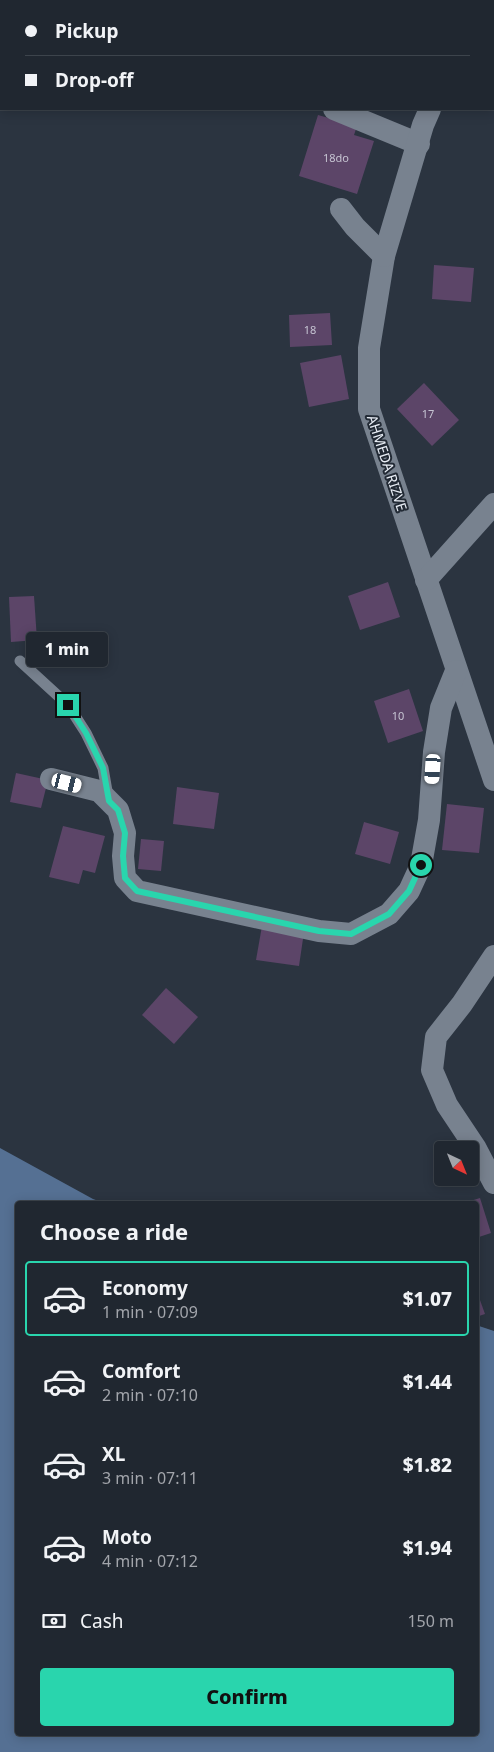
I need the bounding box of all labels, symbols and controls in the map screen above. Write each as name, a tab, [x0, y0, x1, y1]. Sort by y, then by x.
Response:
text: Pickup	[55, 18, 118, 44]
text: Drop-off	[55, 67, 134, 93]
house number: 18do	[323, 150, 349, 165]
house number: 18	[304, 322, 316, 337]
house number: 17	[422, 406, 434, 421]
street label: AHMEDA RIZVE	[363, 412, 412, 513]
callout: 1 min	[27, 632, 109, 668]
text: 1 min	[45, 638, 89, 660]
route end	[57, 694, 79, 716]
house number: 10	[392, 708, 404, 723]
car	[424, 754, 441, 784]
car	[50, 772, 83, 794]
route start	[410, 854, 432, 876]
north arrow	[434, 1141, 479, 1186]
map controls	[434, 1141, 479, 1186]
text: Choose a ride	[40, 1216, 188, 1246]
text: Economy	[102, 1275, 188, 1301]
icon: car	[42, 1276, 87, 1321]
text: $1.07	[403, 1286, 452, 1312]
text: 1 min · 07:09	[102, 1301, 198, 1323]
text: Comfort	[102, 1358, 181, 1384]
icon: car	[42, 1359, 87, 1404]
text: $1.44	[403, 1369, 452, 1395]
text: 2 min · 07:10	[102, 1384, 198, 1406]
text: XL	[102, 1441, 125, 1467]
icon: car	[42, 1442, 87, 1487]
text: $1.82	[403, 1452, 452, 1478]
text: 3 min · 07:11	[102, 1467, 198, 1489]
text: Moto	[102, 1524, 152, 1550]
icon: car	[42, 1525, 87, 1570]
text: $1.94	[403, 1535, 452, 1561]
text: 4 min · 07:12	[102, 1550, 198, 1572]
icon: cash	[40, 1607, 68, 1635]
text: Cash	[80, 1608, 124, 1634]
text: 150 m	[407, 1610, 454, 1632]
button: Confirm	[40, 1668, 454, 1726]

